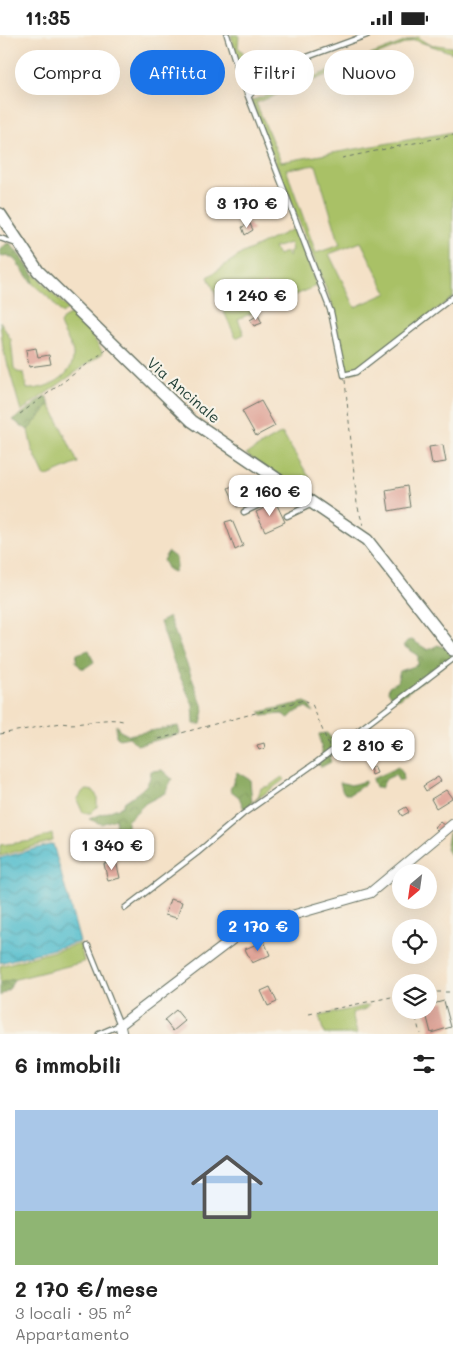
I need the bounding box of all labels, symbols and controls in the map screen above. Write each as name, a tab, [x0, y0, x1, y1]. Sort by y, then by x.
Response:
text: 11:35	[25, 5, 70, 30]
chip: Compra	[15, 50, 120, 95]
chip: Affitta	[130, 50, 225, 95]
chip: Filtri	[235, 50, 314, 95]
chip: Nuovo	[324, 50, 414, 95]
pin: 3 170 €	[201, 187, 293, 229]
text: 3 170 €	[217, 192, 277, 213]
pin: 1 240 €	[210, 279, 302, 321]
text: 1 240 €	[226, 284, 286, 305]
street label: Via Ancinale	[143, 353, 225, 427]
pin: 2 160 €	[224, 475, 316, 517]
text: 2 160 €	[240, 480, 300, 501]
pin: 2 810 €	[327, 729, 419, 771]
text: 2 810 €	[343, 734, 403, 755]
pin: 1 340 €	[66, 829, 158, 871]
text: 1 340 €	[81, 834, 143, 855]
north arrow	[392, 864, 438, 909]
map controls	[392, 864, 437, 1019]
pin: 2 170 €	[212, 909, 304, 952]
text: 2 170 €	[228, 915, 288, 936]
button: locate	[392, 919, 437, 964]
button: layers	[392, 974, 437, 1019]
icon: filters	[410, 1050, 438, 1078]
text: 6 immobili	[15, 1051, 122, 1078]
icon: home	[182, 1142, 272, 1232]
text: 2 170 €/mese	[15, 1275, 158, 1302]
text: 3 locali · 95 m²	[15, 1302, 131, 1323]
text: Appartamento	[15, 1323, 129, 1344]

